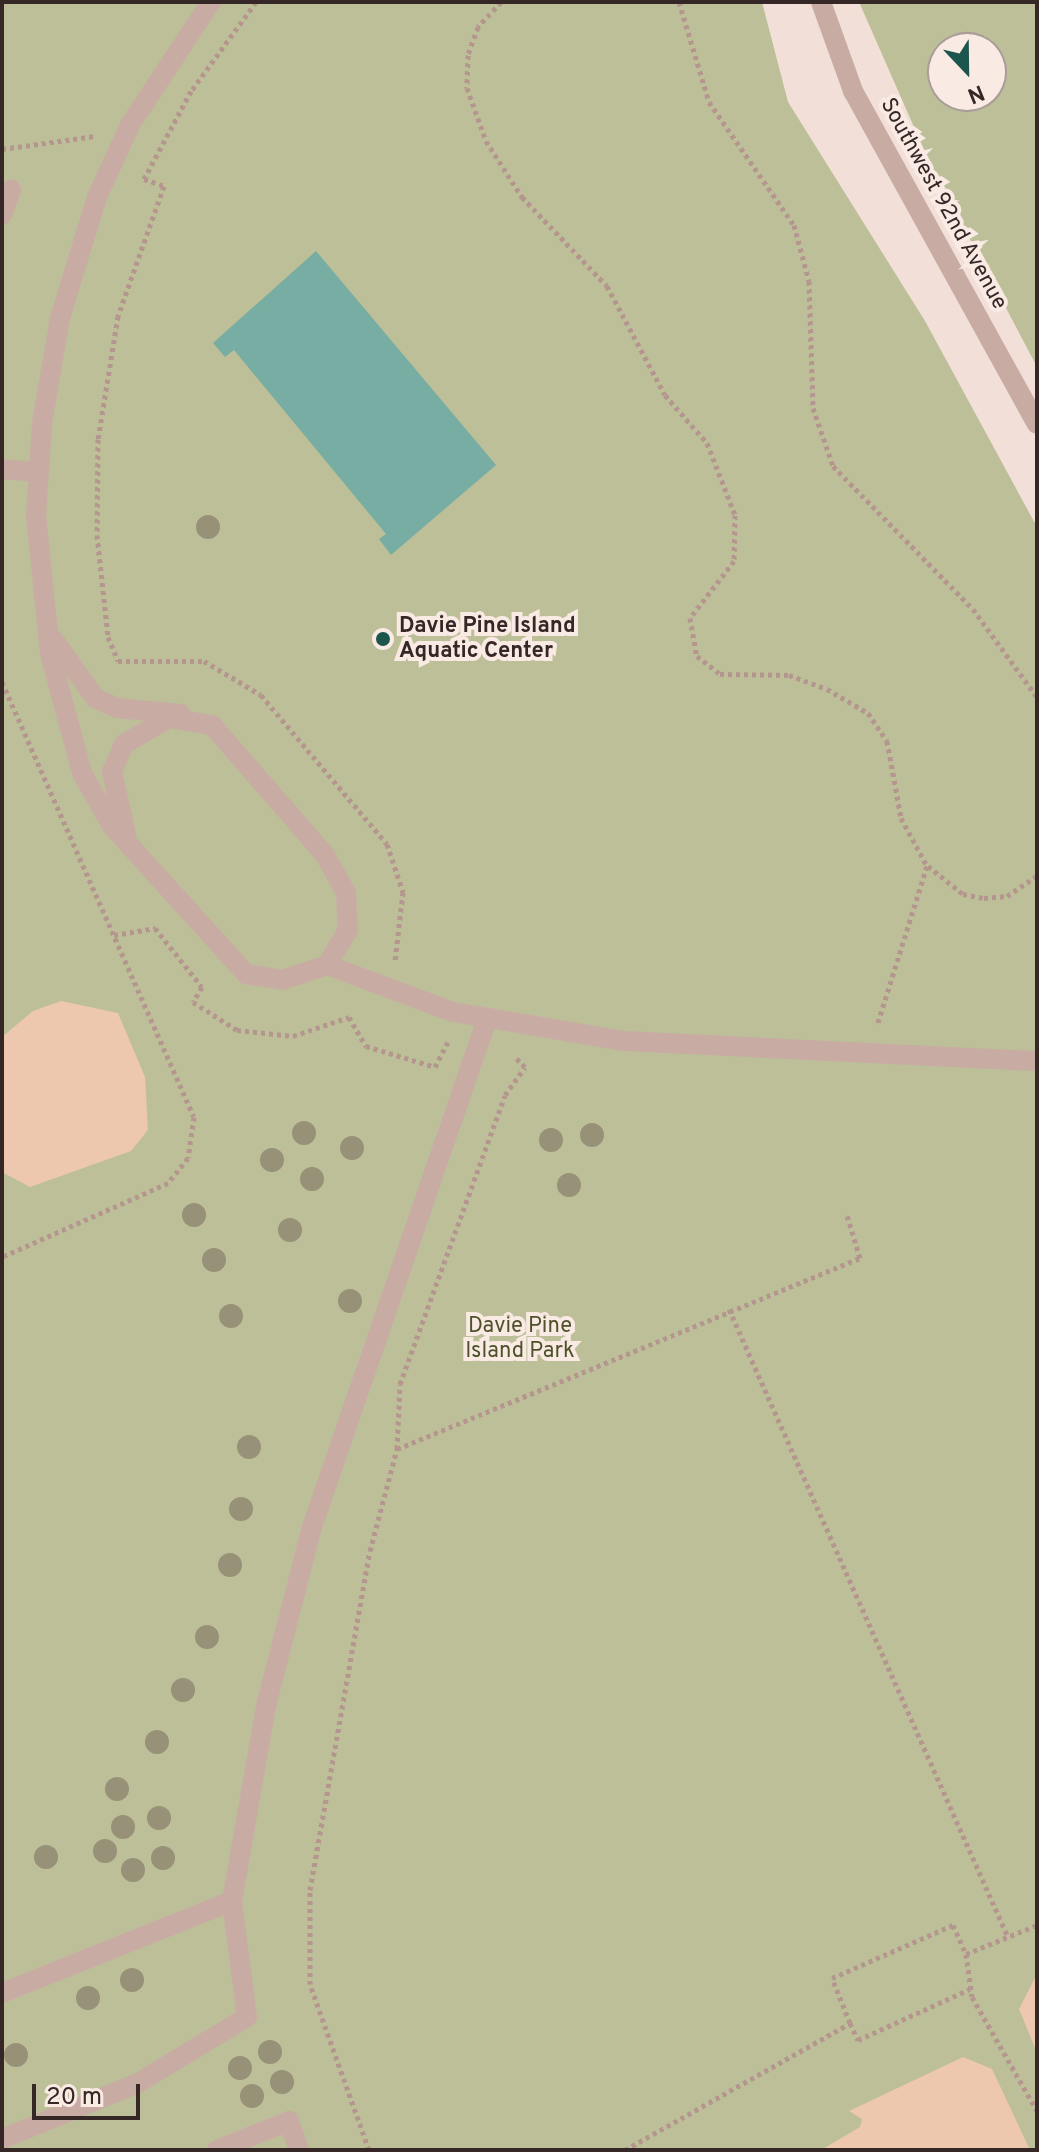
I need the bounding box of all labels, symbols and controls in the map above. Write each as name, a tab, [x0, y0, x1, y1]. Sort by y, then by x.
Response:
north arrow	[927, 32, 1007, 112]
text: N	[963, 77, 988, 108]
street label: Southwest 92nd Avenue	[874, 93, 1012, 315]
place label: Davie Pine Island Aquatic Center	[399, 613, 576, 664]
marker: Davie Pine Island Aquatic Center	[374, 630, 392, 648]
park label: Davie Pine Island Park	[465, 1313, 575, 1364]
scale bar	[36, 2068, 144, 2118]
text: 20 m	[46, 2083, 102, 2113]

